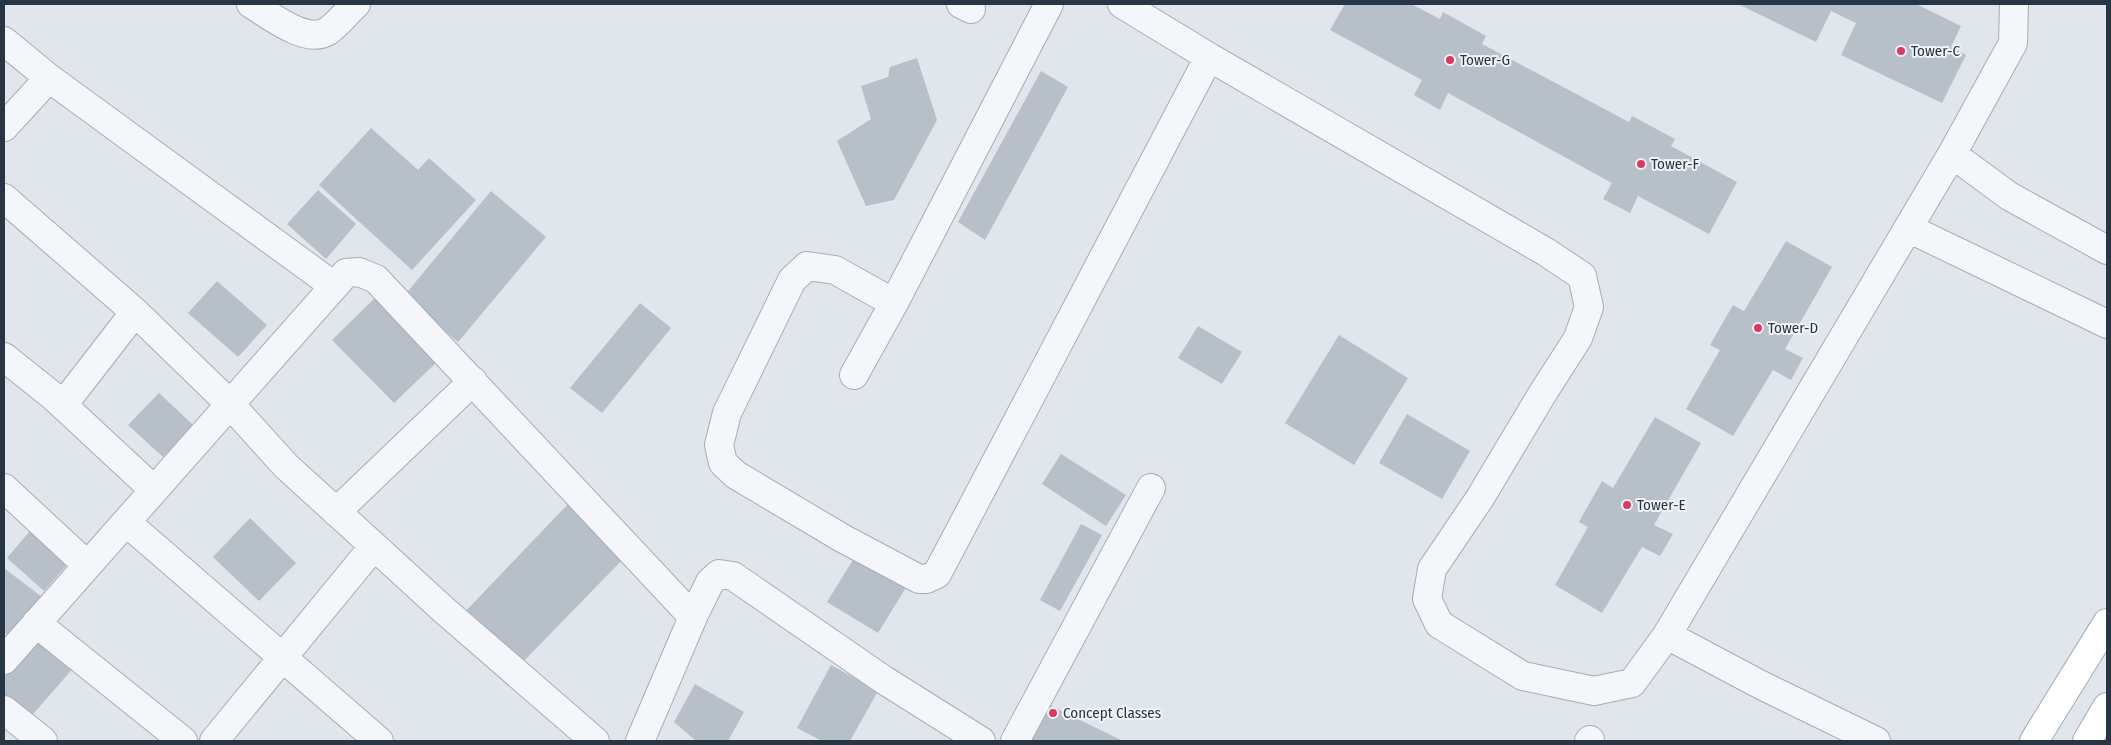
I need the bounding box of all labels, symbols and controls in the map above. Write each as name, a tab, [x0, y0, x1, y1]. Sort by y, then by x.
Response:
place label: Tower-C	[1911, 42, 1961, 60]
marker: Tower-C	[1895, 45, 1907, 57]
place label: Tower-G	[1460, 51, 1510, 69]
marker: Tower-G	[1444, 54, 1456, 66]
place label: Tower-F	[1651, 155, 1700, 173]
marker: Tower-F	[1635, 158, 1647, 170]
place label: Tower-D	[1768, 319, 1818, 337]
marker: Tower-D	[1752, 322, 1764, 334]
place label: Tower-E	[1637, 496, 1686, 514]
marker: Tower-E	[1621, 499, 1633, 511]
place label: Concept Classes	[1063, 704, 1161, 722]
marker: Concept Classes	[1047, 707, 1059, 719]

